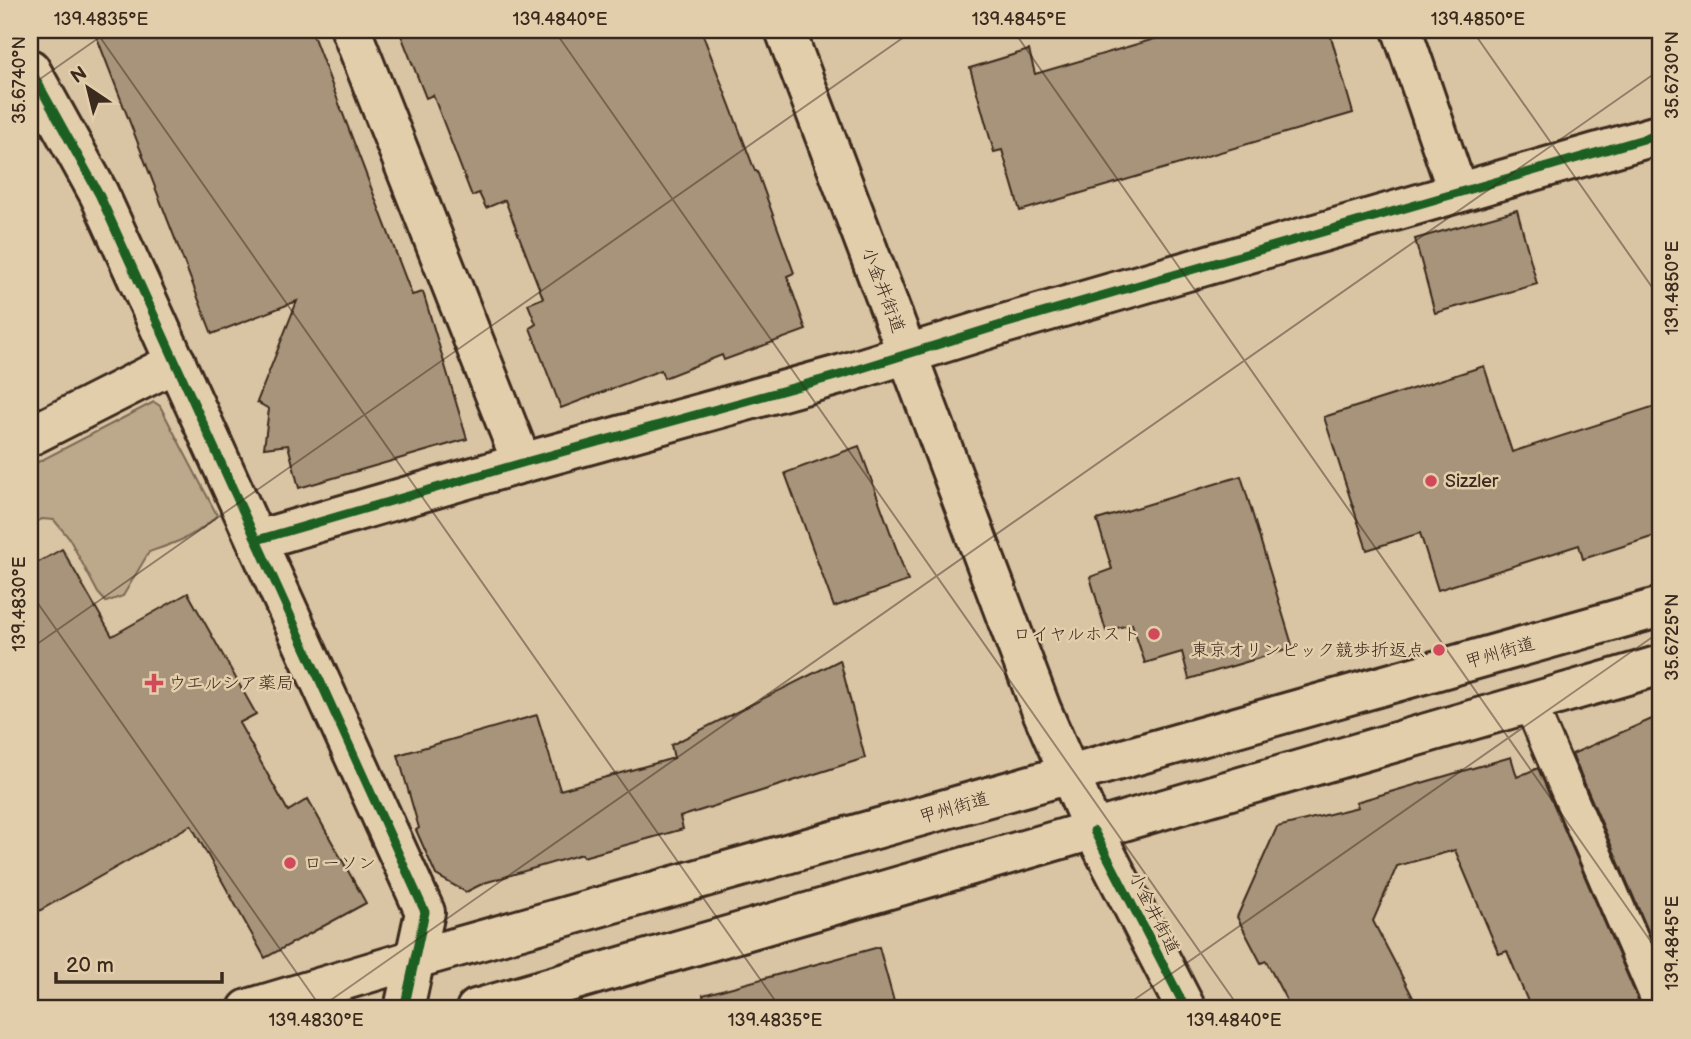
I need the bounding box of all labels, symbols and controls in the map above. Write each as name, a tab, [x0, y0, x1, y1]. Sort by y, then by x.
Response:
text: 139.4835°E	[54, 9, 149, 30]
text: 139.4840°E	[512, 9, 608, 30]
text: 139.4845°E	[972, 9, 1066, 30]
text: 139.4850°E	[1431, 9, 1525, 30]
text: 35.6730°N	[1662, 31, 1683, 119]
text: 35.6740°N	[9, 36, 30, 124]
north arrow	[52, 52, 122, 122]
text: N	[67, 62, 92, 89]
text: 139.4850°E	[1662, 241, 1683, 335]
street label: 小金井街道	[857, 244, 909, 336]
place label: Sizzler	[1445, 471, 1499, 492]
marker: Sizzler	[1423, 473, 1439, 489]
text: 139.4830°E	[9, 556, 30, 652]
text: 35.6725°N	[1662, 593, 1683, 681]
place label: ロイヤルホスト	[1013, 624, 1140, 645]
marker: ロイヤルホスト	[1146, 626, 1162, 642]
street label: 甲州街道	[1463, 633, 1537, 673]
place label: 東京オリンピック競歩折返点	[1191, 640, 1425, 661]
marker: 東京オリンピック競歩折返点	[1431, 642, 1447, 658]
place label: ウエルシア薬局	[168, 673, 294, 694]
marker: ウエルシア薬局	[146, 675, 162, 691]
street label: 甲州街道	[917, 788, 991, 828]
place label: ローソン	[304, 853, 376, 874]
marker: ローソン	[282, 855, 298, 871]
street label: 小金井街道	[1124, 868, 1184, 958]
text: 139.4845°E	[1662, 896, 1683, 990]
scale bar	[56, 941, 222, 985]
text: 20 m	[66, 953, 114, 978]
text: 139.4830°E	[268, 1010, 364, 1031]
text: 139.4835°E	[728, 1010, 823, 1031]
text: 139.4840°E	[1186, 1010, 1282, 1031]

